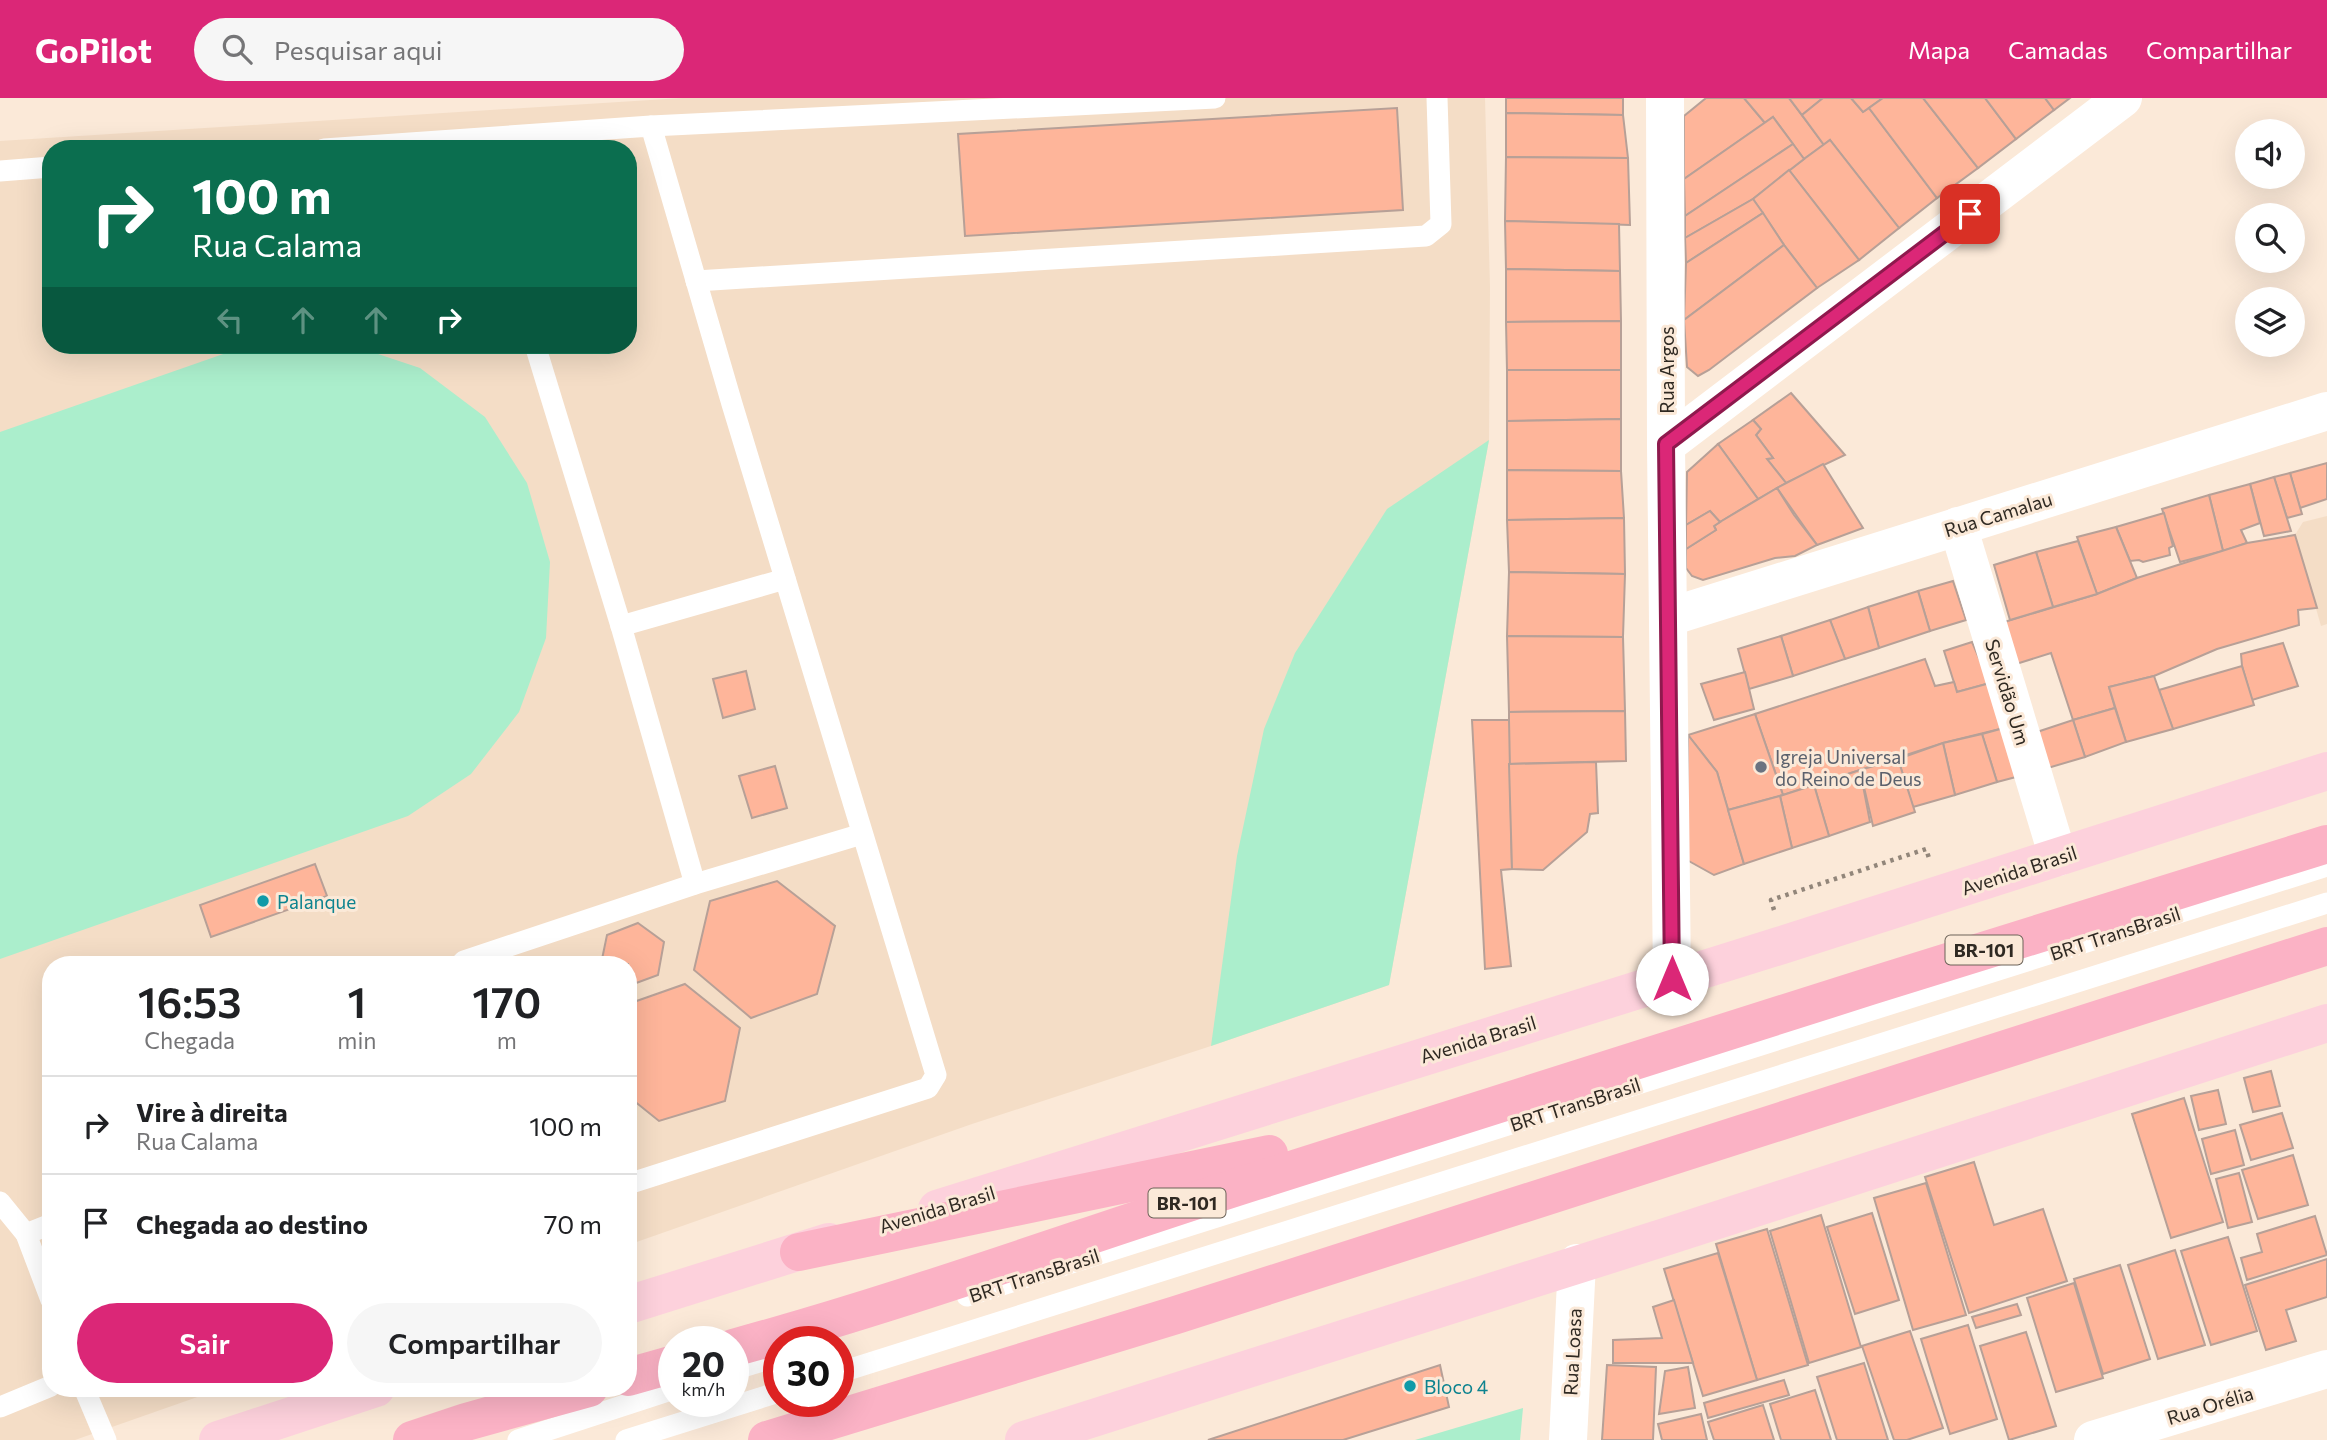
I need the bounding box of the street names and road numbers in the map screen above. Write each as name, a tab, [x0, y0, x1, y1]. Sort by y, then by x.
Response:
street label: Rua Argos	[1655, 326, 1678, 414]
street label: Rua Camalau	[1941, 487, 2055, 541]
street label: Servidão Um	[1981, 636, 2035, 748]
street label: Avenida Brasil	[1958, 841, 2080, 899]
street label: BRT TransBrasil	[2047, 901, 2183, 965]
road number: BR-101	[1946, 936, 2022, 964]
street label: Avenida Brasil	[1417, 1010, 1539, 1068]
street label: BRT TransBrasil	[1507, 1072, 1643, 1136]
street label: Avenida Brasil	[876, 1180, 998, 1238]
road number: BR-101	[1148, 1188, 1226, 1218]
street label: BRT TransBrasil	[966, 1243, 1102, 1307]
street label: Rua Loasa	[1558, 1308, 1586, 1396]
street label: Rua Orélia	[2164, 1381, 2256, 1429]

